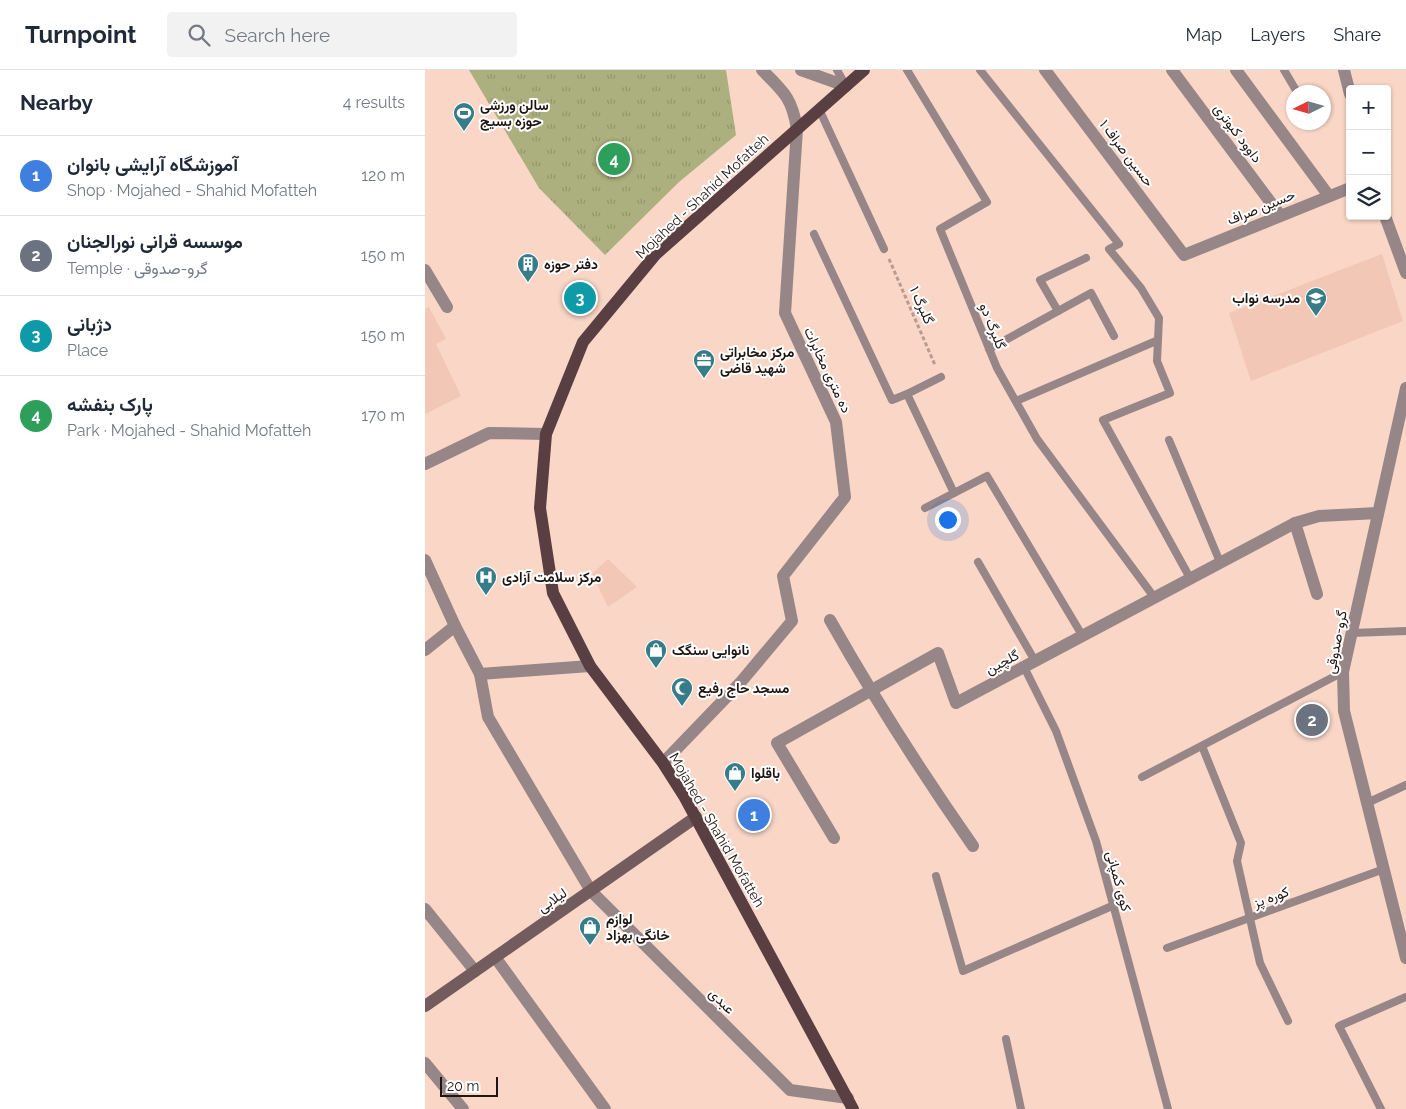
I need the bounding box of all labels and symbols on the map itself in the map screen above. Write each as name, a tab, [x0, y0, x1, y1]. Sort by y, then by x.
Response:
north arrow	[1286, 85, 1331, 130]
place label: سالن ورزشی حوزه بسیج	[480, 97, 549, 131]
street label: داوود کبوتری	[1210, 100, 1265, 166]
sports icon: سالن ورزشی حوزه بسیج	[452, 101, 476, 132]
street label: حسین صراف ۱	[1096, 116, 1157, 190]
street label: Mojahed - Shahid Mofatteh	[632, 130, 772, 262]
pin: 4	[598, 140, 630, 178]
street label: حسین صراف	[1225, 186, 1298, 229]
building icon: دفتر حوزه	[516, 252, 540, 283]
place label: دفتر حوزه	[544, 256, 598, 273]
pin: 3	[564, 279, 596, 317]
street label: گلبرگ ۱	[906, 284, 937, 327]
school or university icon: مدرسه نواب	[1304, 286, 1328, 317]
place label: مدرسه نواب	[1232, 290, 1300, 307]
street label: گلبرگ دو	[976, 301, 1009, 352]
street label: ده متری مخابرات	[800, 325, 855, 416]
place label: مرکز مخابراتی شهید قاضی	[720, 344, 795, 377]
office icon: مرکز مخابراتی شهید قاضی	[692, 348, 716, 379]
your location	[935, 507, 961, 533]
hospital icon: مرکز سلامت آزادی	[474, 565, 498, 596]
place label: مرکز سلامت آزادی	[502, 569, 602, 586]
street label: گرو-صدوقی	[1322, 609, 1351, 675]
shop icon: نانوایی سنگک	[644, 638, 668, 669]
place label: نانوایی سنگک	[672, 642, 749, 659]
street label: گلچین	[982, 647, 1023, 679]
mosque icon: مسجد حاج رفیع	[670, 676, 694, 707]
place label: مسجد حاج رفیع	[698, 680, 790, 698]
pin: 2	[1296, 701, 1328, 739]
street label: Mojahed - Shahid Mofatteh	[666, 750, 768, 910]
shop icon: باقلوا	[723, 761, 747, 792]
place label: باقلوا	[751, 765, 780, 782]
pin: 1	[738, 796, 770, 834]
street label: کوی کمپانی	[1101, 849, 1135, 914]
street label: کوره پز	[1250, 883, 1292, 913]
street label: لیلابی	[534, 884, 570, 916]
place label: لوازم خانگی بهزاد	[606, 911, 670, 944]
shop icon: لوازم خانگی بهزاد	[578, 915, 602, 946]
street label: عبدی	[705, 985, 738, 1018]
scale bar	[440, 1074, 497, 1097]

